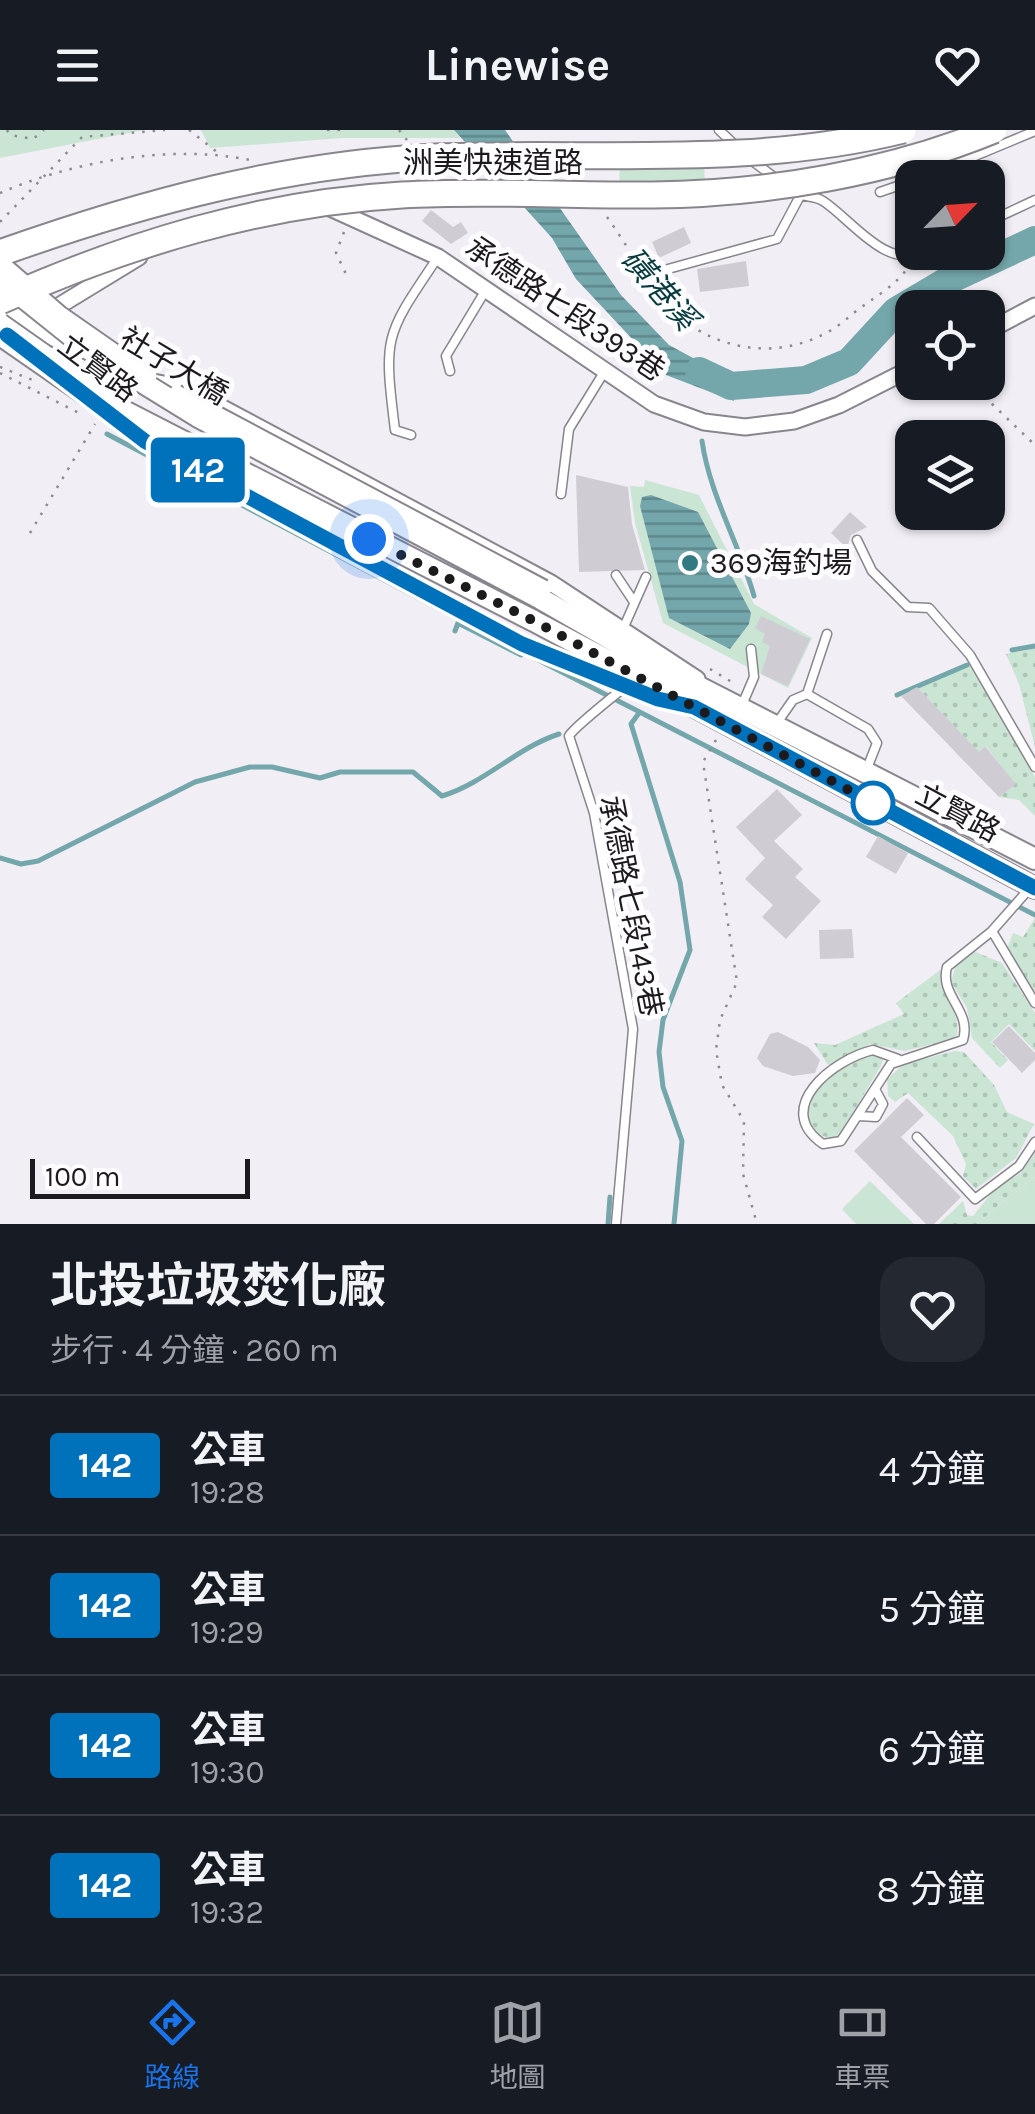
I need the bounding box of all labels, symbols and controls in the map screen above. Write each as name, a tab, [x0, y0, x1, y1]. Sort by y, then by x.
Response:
icon: menu	[50, 38, 105, 93]
icon: heart	[930, 38, 985, 93]
text: Linewise	[425, 39, 610, 91]
street label: 洲美快速道路	[403, 145, 583, 181]
north arrow	[895, 160, 1005, 270]
map controls	[895, 160, 1005, 530]
street label: 承德路七段393巷	[458, 229, 672, 389]
water label: 磺港溪	[614, 241, 707, 340]
button: locate	[895, 290, 1005, 400]
street label: 社子大橋	[113, 320, 235, 412]
street label: 立賢路	[51, 327, 145, 409]
button: layers	[895, 420, 1005, 530]
line badge: 142	[140, 438, 256, 502]
text: 142	[171, 450, 225, 491]
your location	[344, 514, 394, 564]
place label: 369海釣場	[710, 545, 852, 581]
marker: 369海釣場	[679, 552, 701, 574]
street label: 立賢路	[910, 776, 1006, 850]
unlabelled marker	[852, 782, 894, 824]
street label: 承德路七段143巷	[592, 792, 670, 1020]
scale bar	[30, 1154, 250, 1198]
text: 100 m	[45, 1160, 120, 1193]
button: heart	[880, 1257, 985, 1362]
text: 北投垃圾焚化廠	[50, 1258, 386, 1314]
text: 步行 · 4 分鐘 · 260 m	[50, 1332, 339, 1369]
text: 公車	[190, 1428, 266, 1473]
text: 142	[78, 1445, 132, 1486]
text: 4 分鐘	[879, 1447, 985, 1492]
text: 19:28	[190, 1474, 265, 1511]
text: 公車	[190, 1568, 266, 1613]
text: 142	[78, 1585, 132, 1626]
text: 5 分鐘	[879, 1587, 985, 1632]
text: 19:29	[190, 1614, 264, 1651]
text: 公車	[190, 1708, 266, 1753]
text: 142	[78, 1725, 132, 1766]
text: 6 分鐘	[878, 1727, 985, 1772]
text: 19:30	[190, 1754, 264, 1791]
text: 公車	[190, 1848, 266, 1893]
text: 142	[78, 1865, 132, 1906]
text: 8 分鐘	[877, 1867, 985, 1912]
text: 19:32	[190, 1894, 264, 1931]
tab: 路線	[144, 1995, 201, 2095]
tab: 地圖	[489, 1995, 546, 2095]
tab: 車票	[834, 1995, 891, 2095]

